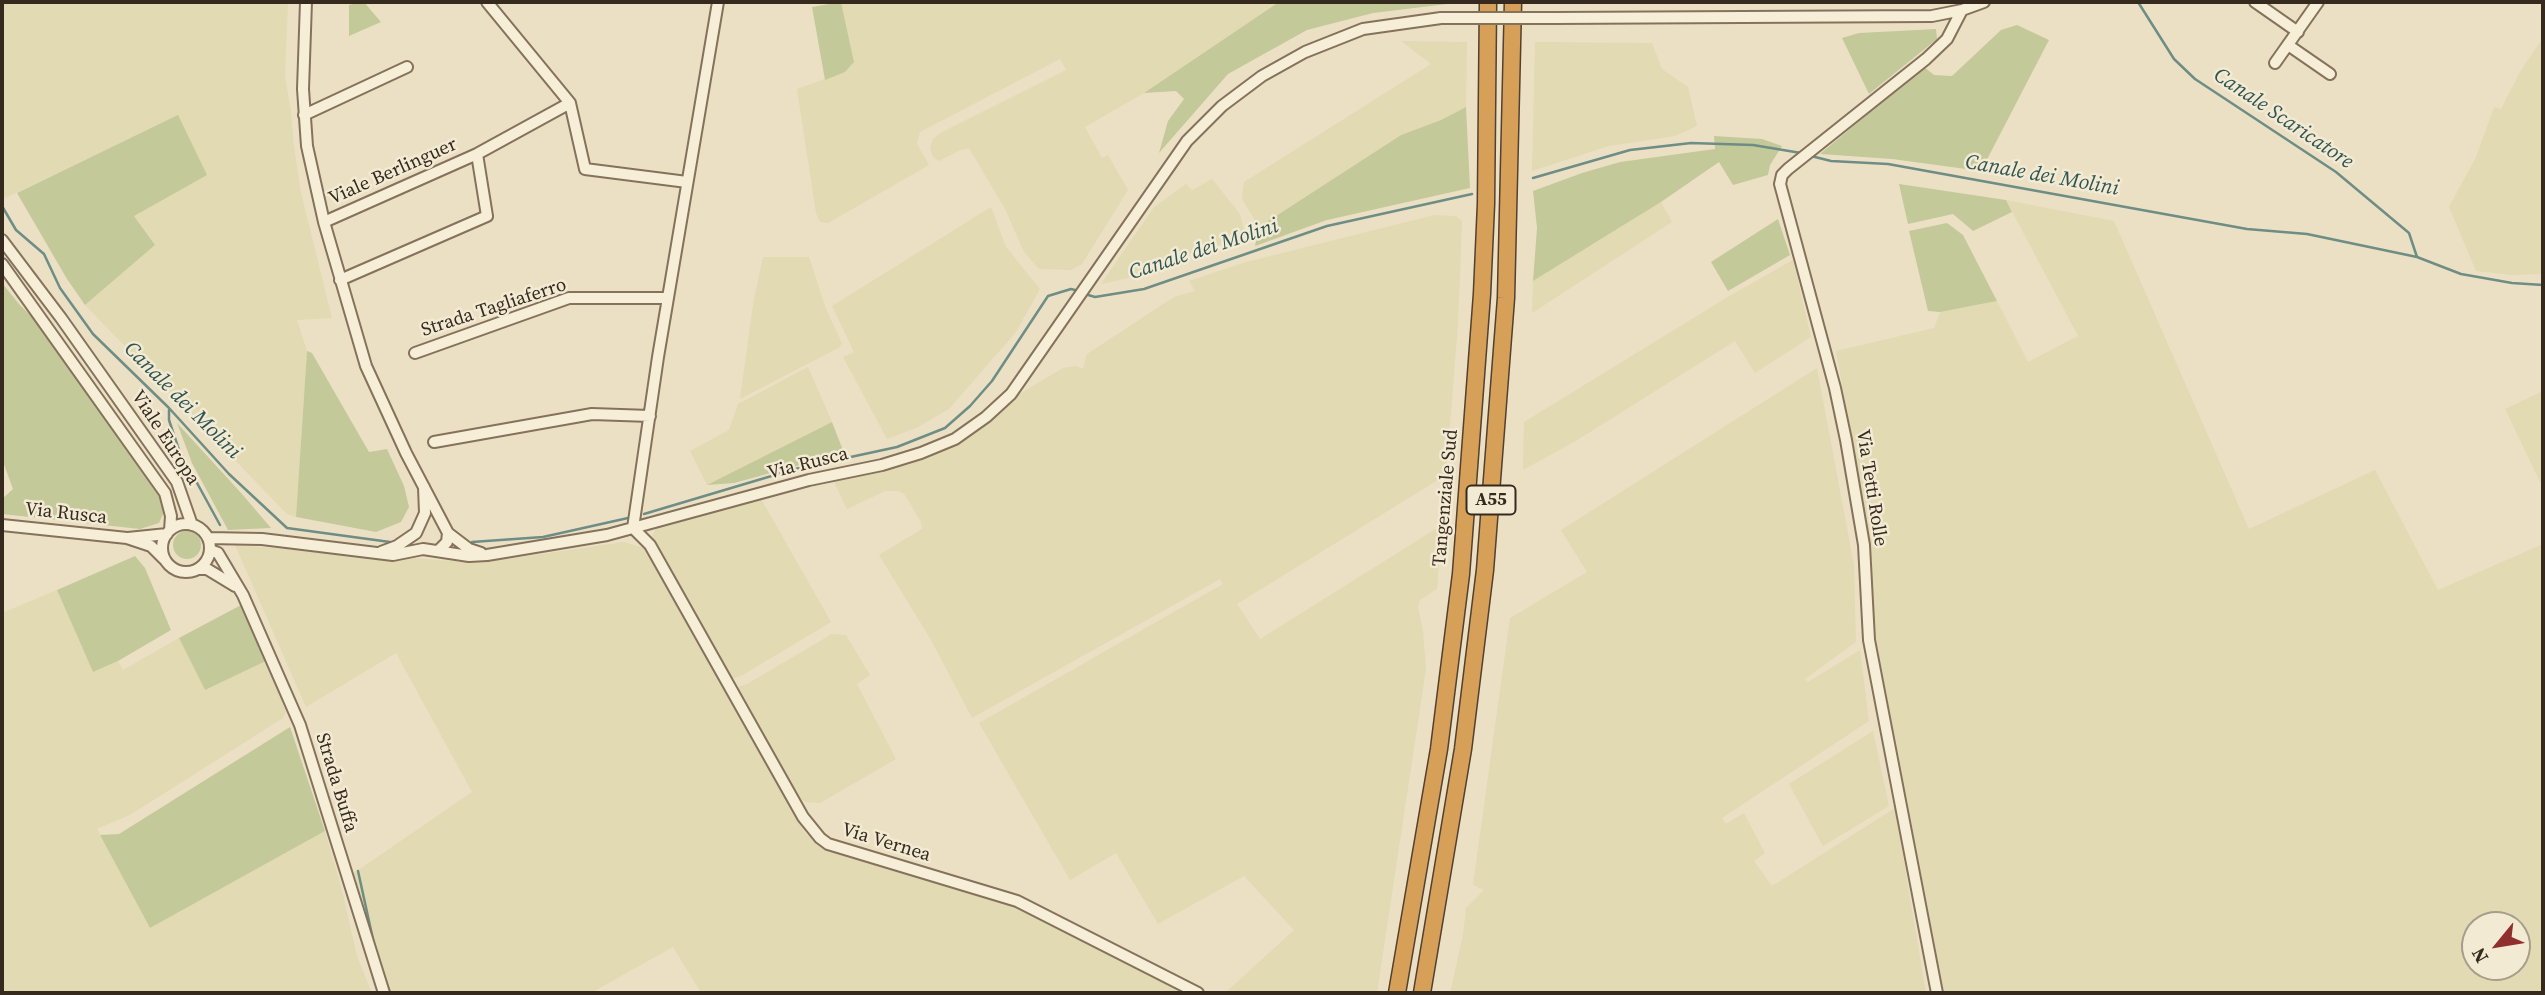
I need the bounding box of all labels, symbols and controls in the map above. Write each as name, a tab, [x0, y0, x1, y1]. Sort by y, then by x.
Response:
water label: Canale Scaricatore	[2208, 63, 2358, 175]
street label: Viale Berlinguer	[325, 133, 461, 211]
water label: Canale dei Molini	[1963, 150, 2121, 202]
water label: Canale dei Molini	[1126, 214, 1282, 286]
street label: Strada Tagliaferro	[419, 274, 569, 342]
water label: Canale dei Molini	[118, 337, 246, 465]
street label: Viale Europa	[126, 386, 204, 490]
street label: Tangenziale Sud	[1429, 428, 1463, 568]
street label: Via Tetti Rolle	[1851, 428, 1891, 548]
street label: Via Rusca	[765, 443, 851, 485]
road number: A55	[1466, 486, 1516, 514]
street label: Via Rusca	[24, 498, 108, 530]
street label: Strada Buffa	[310, 731, 362, 835]
street label: Via Vernea	[839, 819, 933, 867]
north arrow	[2461, 911, 2531, 981]
text: N	[2465, 943, 2494, 968]

